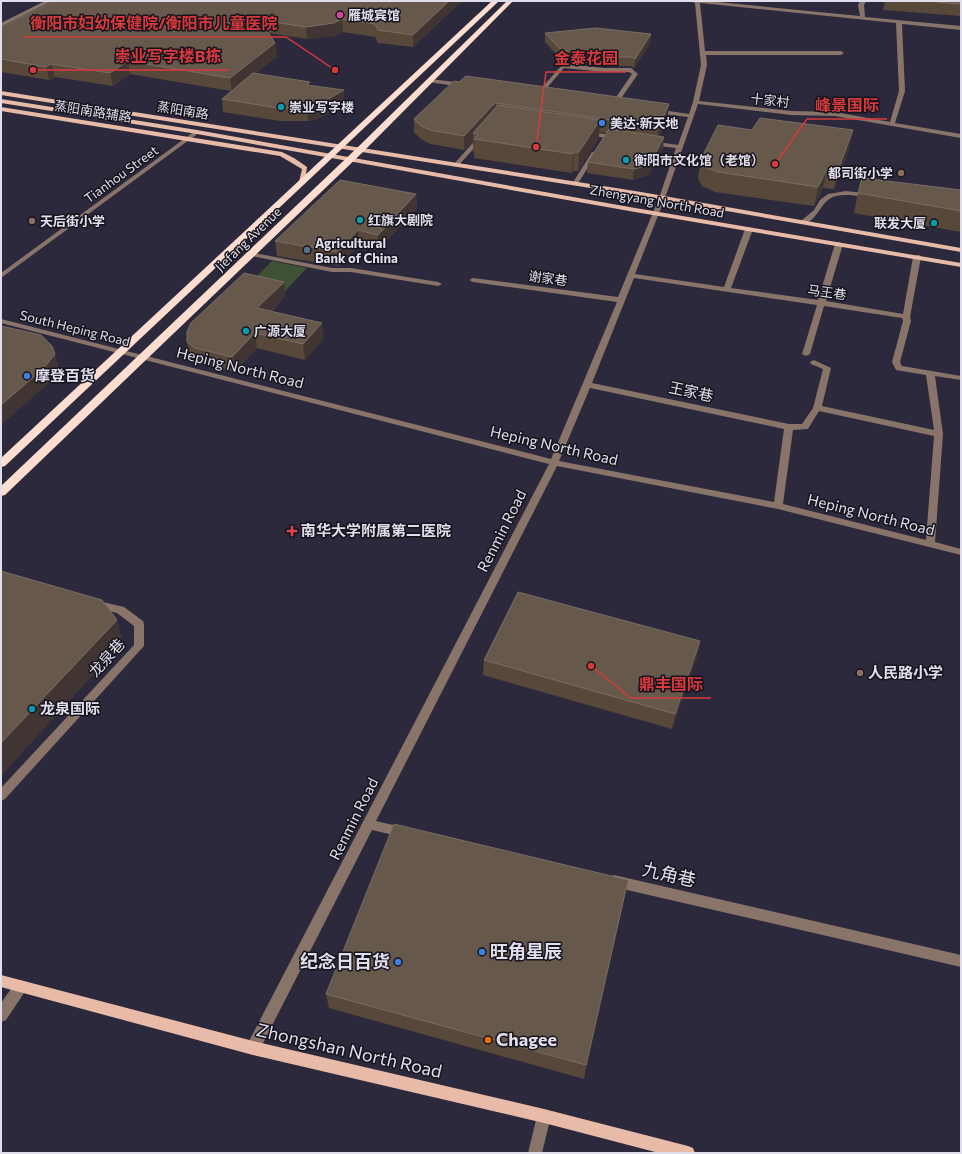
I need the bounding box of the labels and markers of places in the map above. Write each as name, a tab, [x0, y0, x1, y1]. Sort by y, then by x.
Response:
place label: 雁城宾馆	[348, 7, 400, 23]
callout: 衡阳市妇幼保健院/衡阳市儿童医院	[23, 9, 286, 37]
marker: 雁城宾馆	[335, 10, 345, 20]
callout: 崇业写字楼B栋	[106, 42, 229, 70]
callout: 金泰花园	[546, 44, 626, 72]
callout: 峰景国际	[807, 91, 887, 119]
place label: 崇业写字楼	[289, 99, 354, 115]
marker: 崇业写字楼	[276, 102, 286, 112]
place label: 美达·新天地	[610, 115, 678, 131]
marker: 美达·新天地	[597, 118, 607, 128]
place label: 衡阳市文化馆（老馆）	[634, 152, 764, 168]
marker: 衡阳市文化馆（老馆）	[621, 155, 631, 165]
place label: 都司街小学	[828, 165, 893, 181]
marker: 都司街小学	[896, 168, 906, 178]
place label: 红旗大剧院	[368, 212, 433, 228]
place label: 天后街小学	[40, 213, 105, 229]
marker: 红旗大剧院	[355, 215, 365, 225]
place label: 联发大厦	[874, 215, 926, 231]
marker: 天后街小学	[27, 216, 37, 226]
marker: 联发大厦	[929, 218, 939, 228]
place label: Agricultural Bank of China	[315, 235, 398, 266]
marker: Agricultural Bank of China	[302, 245, 312, 255]
place label: 广源大厦	[254, 323, 306, 339]
marker: 广源大厦	[241, 326, 251, 336]
place label: 摩登百货	[35, 366, 95, 384]
marker: 摩登百货	[22, 371, 32, 381]
place label: 南华大学附属第二医院	[301, 521, 451, 539]
marker: 南华大学附属第二医院	[286, 525, 298, 537]
place label: 人民路小学	[868, 663, 943, 681]
marker: 人民路小学	[855, 668, 865, 678]
callout: 鼎丰国际	[631, 670, 711, 698]
place label: 龙泉国际	[40, 699, 100, 717]
marker: 龙泉国际	[27, 704, 37, 714]
place label: 旺角星辰	[490, 940, 562, 962]
marker: 旺角星辰	[477, 947, 487, 957]
place label: 纪念日百货	[300, 950, 390, 972]
marker: 纪念日百货	[393, 957, 403, 967]
place label: Chagee	[496, 1028, 557, 1050]
marker: Chagee	[483, 1035, 493, 1045]

